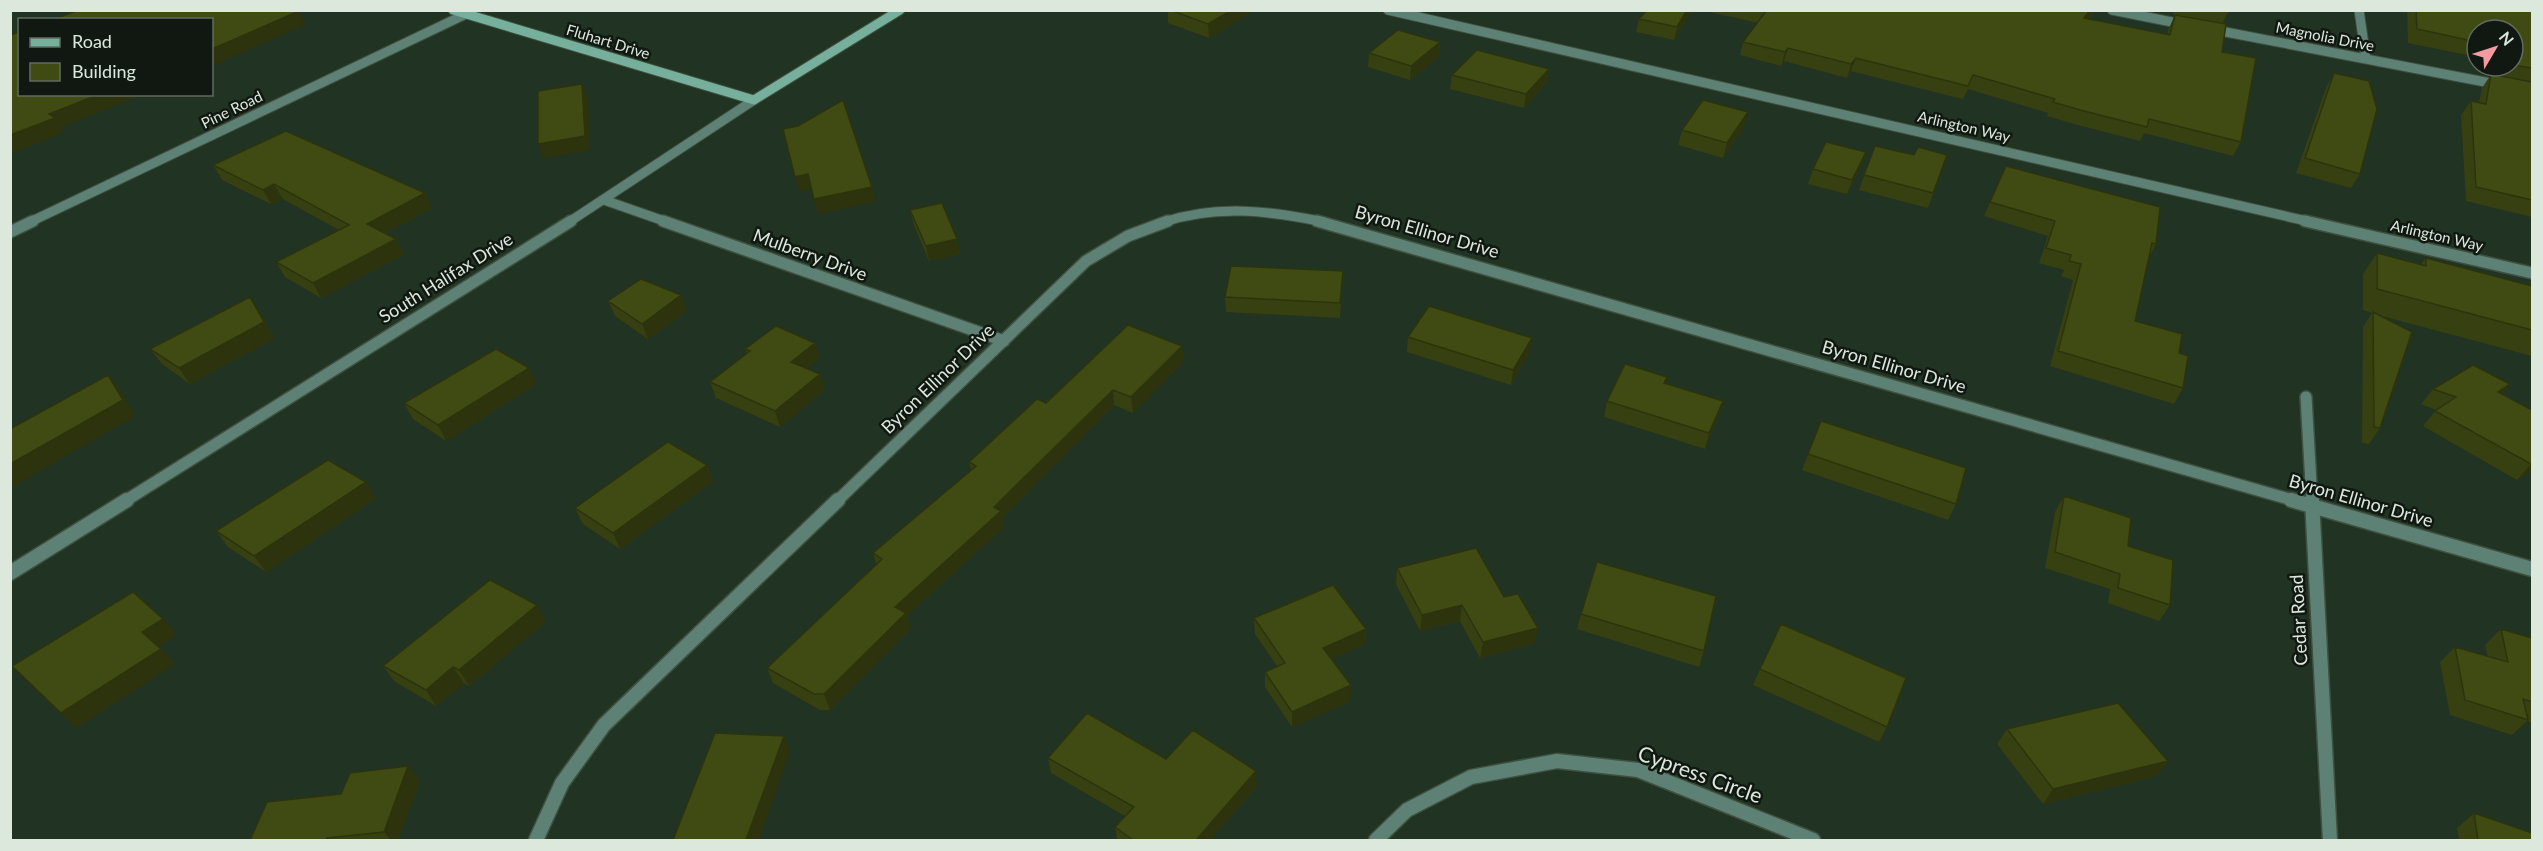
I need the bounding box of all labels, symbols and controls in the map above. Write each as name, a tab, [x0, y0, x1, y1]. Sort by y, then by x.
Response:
legend	[18, 18, 213, 96]
street label: Magnolia Drive	[2274, 18, 2376, 54]
north arrow	[2465, 18, 2525, 78]
street label: Fluhart Drive	[564, 20, 652, 62]
text: N	[2496, 27, 2518, 49]
text: Road	[72, 30, 112, 52]
text: Building	[72, 60, 136, 82]
street label: Pine Road	[198, 87, 265, 132]
street label: Arlington Way	[1916, 107, 2013, 145]
street label: Byron Ellinor Drive	[1353, 200, 1502, 262]
street label: Arlington Way	[2389, 216, 2486, 254]
street label: Mulberry Drive	[750, 223, 870, 285]
street label: South Halifax Drive	[374, 227, 516, 327]
street label: Byron Ellinor Drive	[876, 319, 998, 438]
street label: Byron Ellinor Drive	[1820, 335, 1969, 397]
street label: Byron Ellinor Drive	[2287, 469, 2436, 531]
street label: Cedar Road	[2285, 574, 2311, 666]
street label: Cypress Circle	[1635, 740, 1766, 808]

